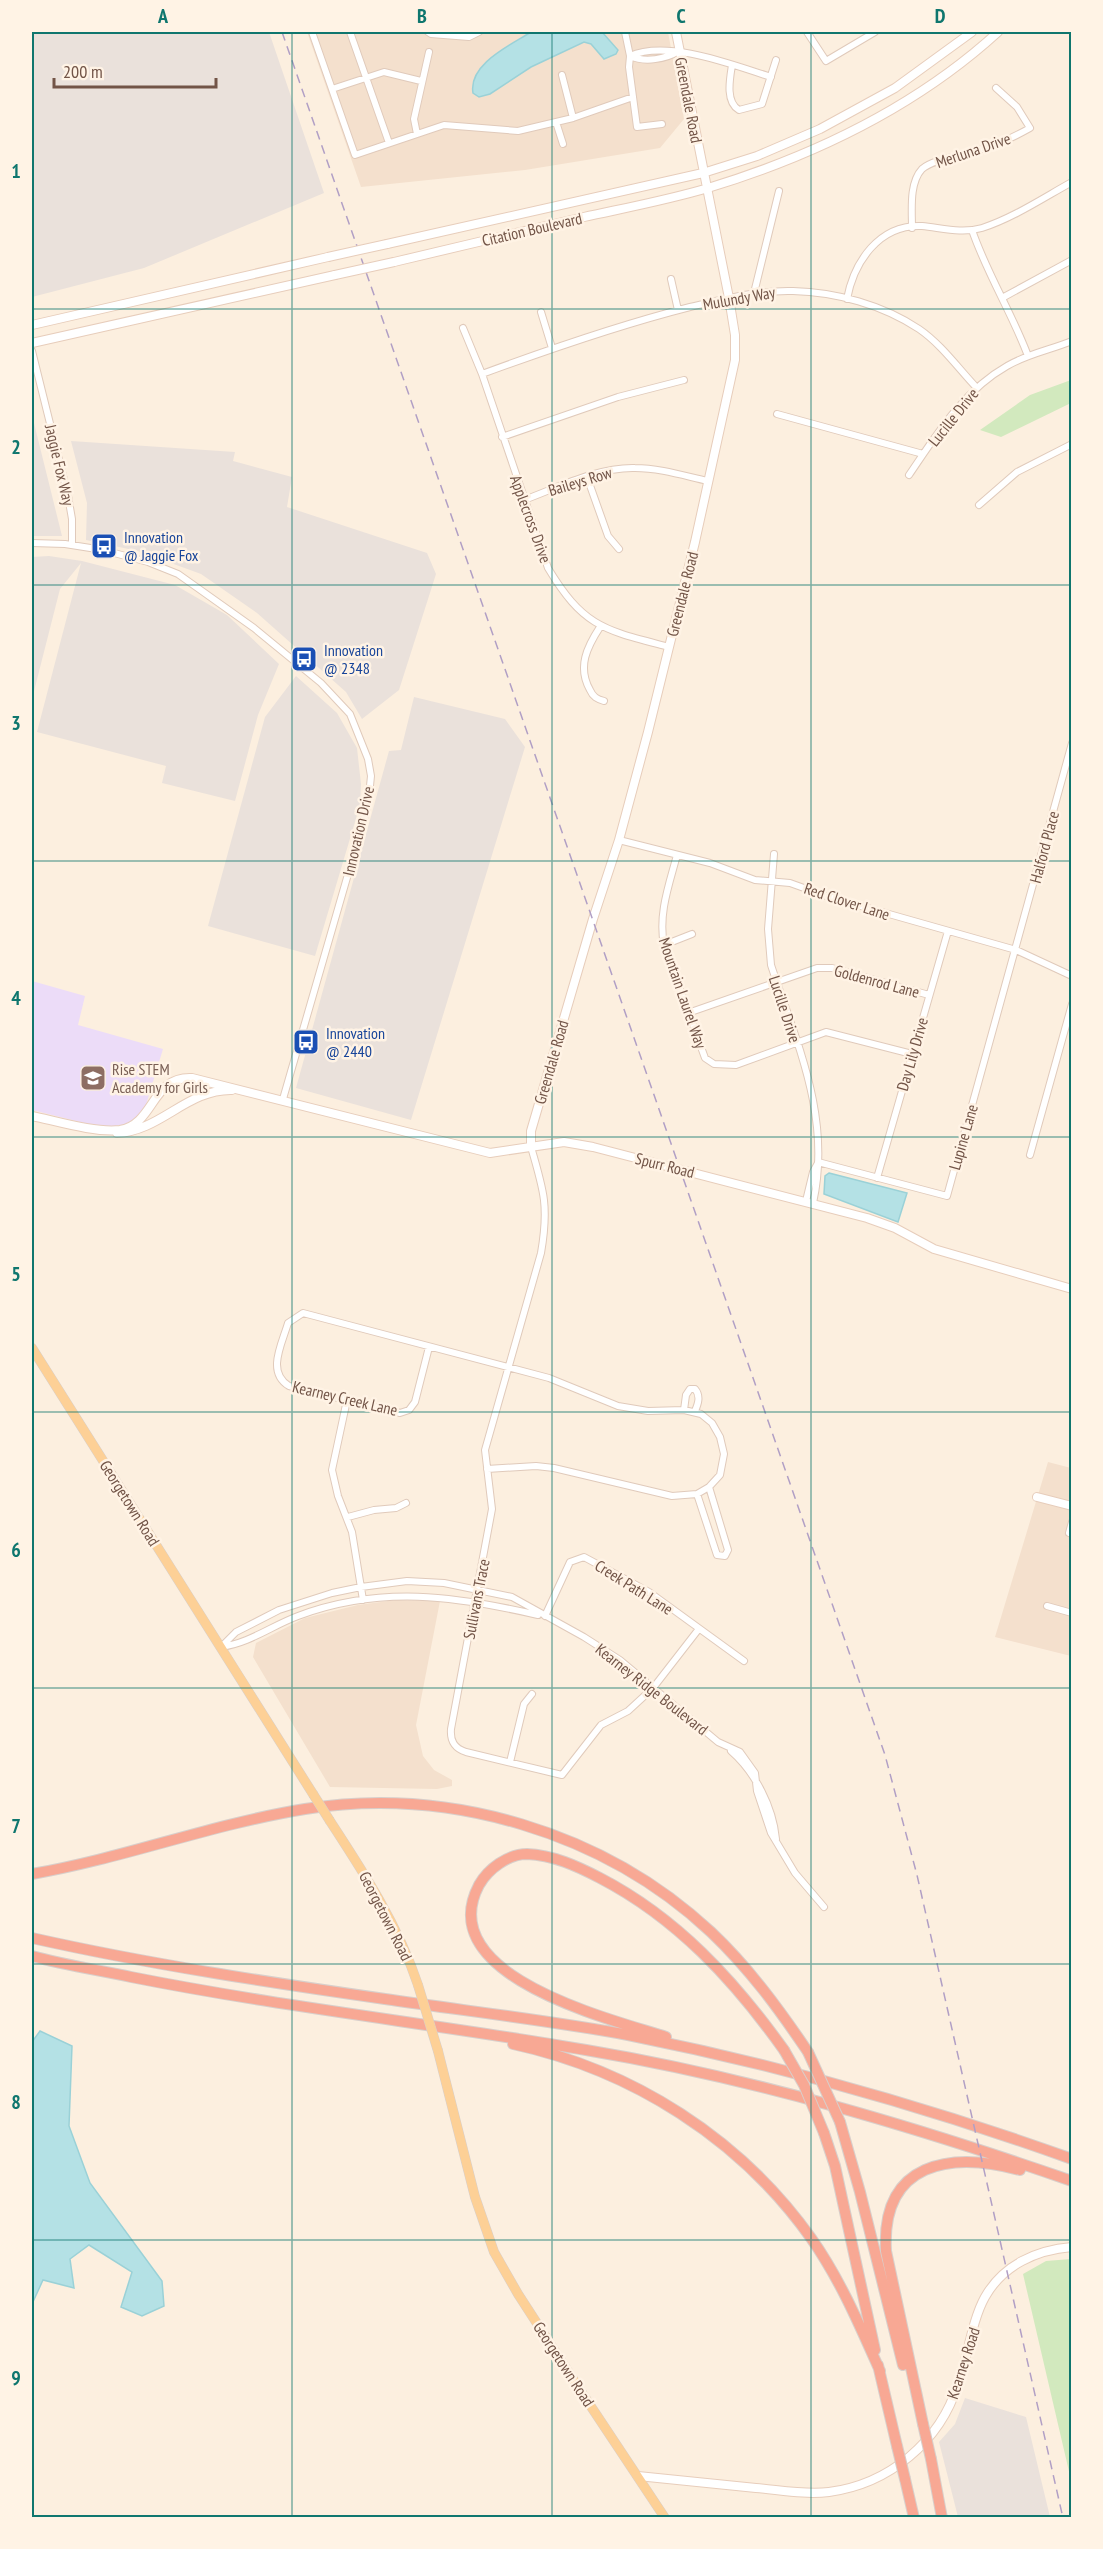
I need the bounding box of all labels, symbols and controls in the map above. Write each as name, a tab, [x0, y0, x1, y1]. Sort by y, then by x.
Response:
text: A	[157, 3, 169, 29]
text: B	[417, 3, 427, 29]
text: C	[676, 3, 686, 29]
text: D	[935, 3, 946, 29]
scale bar	[54, 51, 216, 89]
street label: Greendale Road	[671, 56, 707, 145]
text: 200 m	[63, 60, 103, 83]
street label: Merluna Drive	[933, 128, 1013, 172]
text: 1	[11, 158, 21, 184]
street label: Citation Boulevard	[480, 208, 584, 250]
street label: Mulundy Way	[701, 282, 777, 314]
street label: Lucille Drive	[923, 384, 983, 450]
street label: Jaggie Fox Way	[41, 421, 79, 508]
text: 2	[11, 434, 21, 460]
street label: Baileys Row	[546, 462, 615, 500]
street label: Applecross Drive	[506, 472, 556, 566]
place label: Innovation @ Jaggie Fox	[124, 527, 199, 565]
bus stop icon: Innovation @ Jaggie Fox	[89, 531, 119, 561]
street label: Greendale Road	[662, 549, 702, 638]
place label: Innovation @ 2348	[324, 640, 383, 678]
bus stop icon: Innovation @ 2348	[289, 644, 319, 674]
text: 3	[11, 710, 21, 736]
street label: Innovation Drive	[338, 784, 378, 878]
street label: Halford Place	[1025, 809, 1063, 885]
street label: Red Clover Lane	[802, 878, 892, 924]
street label: Mountain Laurel Way	[655, 935, 711, 1051]
street label: Goldenrod Lane	[832, 960, 922, 1002]
street label: Lucille Drive	[765, 973, 805, 1045]
text: 4	[11, 985, 21, 1011]
street label: Day Lily Drive	[892, 1015, 932, 1093]
street label: Greendale Road	[529, 1018, 573, 1106]
place label: Innovation @ 2440	[326, 1023, 385, 1061]
bus stop icon: Innovation @ 2440	[291, 1027, 321, 1057]
place label: Rise STEM Academy for Girls	[112, 1059, 208, 1097]
school or university icon: Rise STEM Academy for Girls	[78, 1063, 108, 1093]
street label: Lupine Lane	[944, 1102, 982, 1172]
street label: Spurr Road	[633, 1148, 697, 1182]
text: 5	[11, 1261, 21, 1287]
street label: Kearney Creek Lane	[291, 1376, 399, 1420]
street label: Georgetown Road	[96, 1456, 164, 1550]
text: 6	[11, 1537, 21, 1563]
street label: Creek Path Lane	[591, 1555, 677, 1619]
street label: Sullivans Trace	[458, 1557, 494, 1641]
street label: Kearney Ridge Boulevard	[592, 1639, 712, 1739]
text: 7	[11, 1813, 21, 1839]
street label: Georgetown Road	[355, 1868, 417, 1964]
text: 8	[11, 2089, 21, 2115]
street label: Georgetown Road	[529, 2318, 599, 2410]
street label: Kearney Road	[942, 2325, 984, 2401]
text: 9	[11, 2365, 21, 2391]

